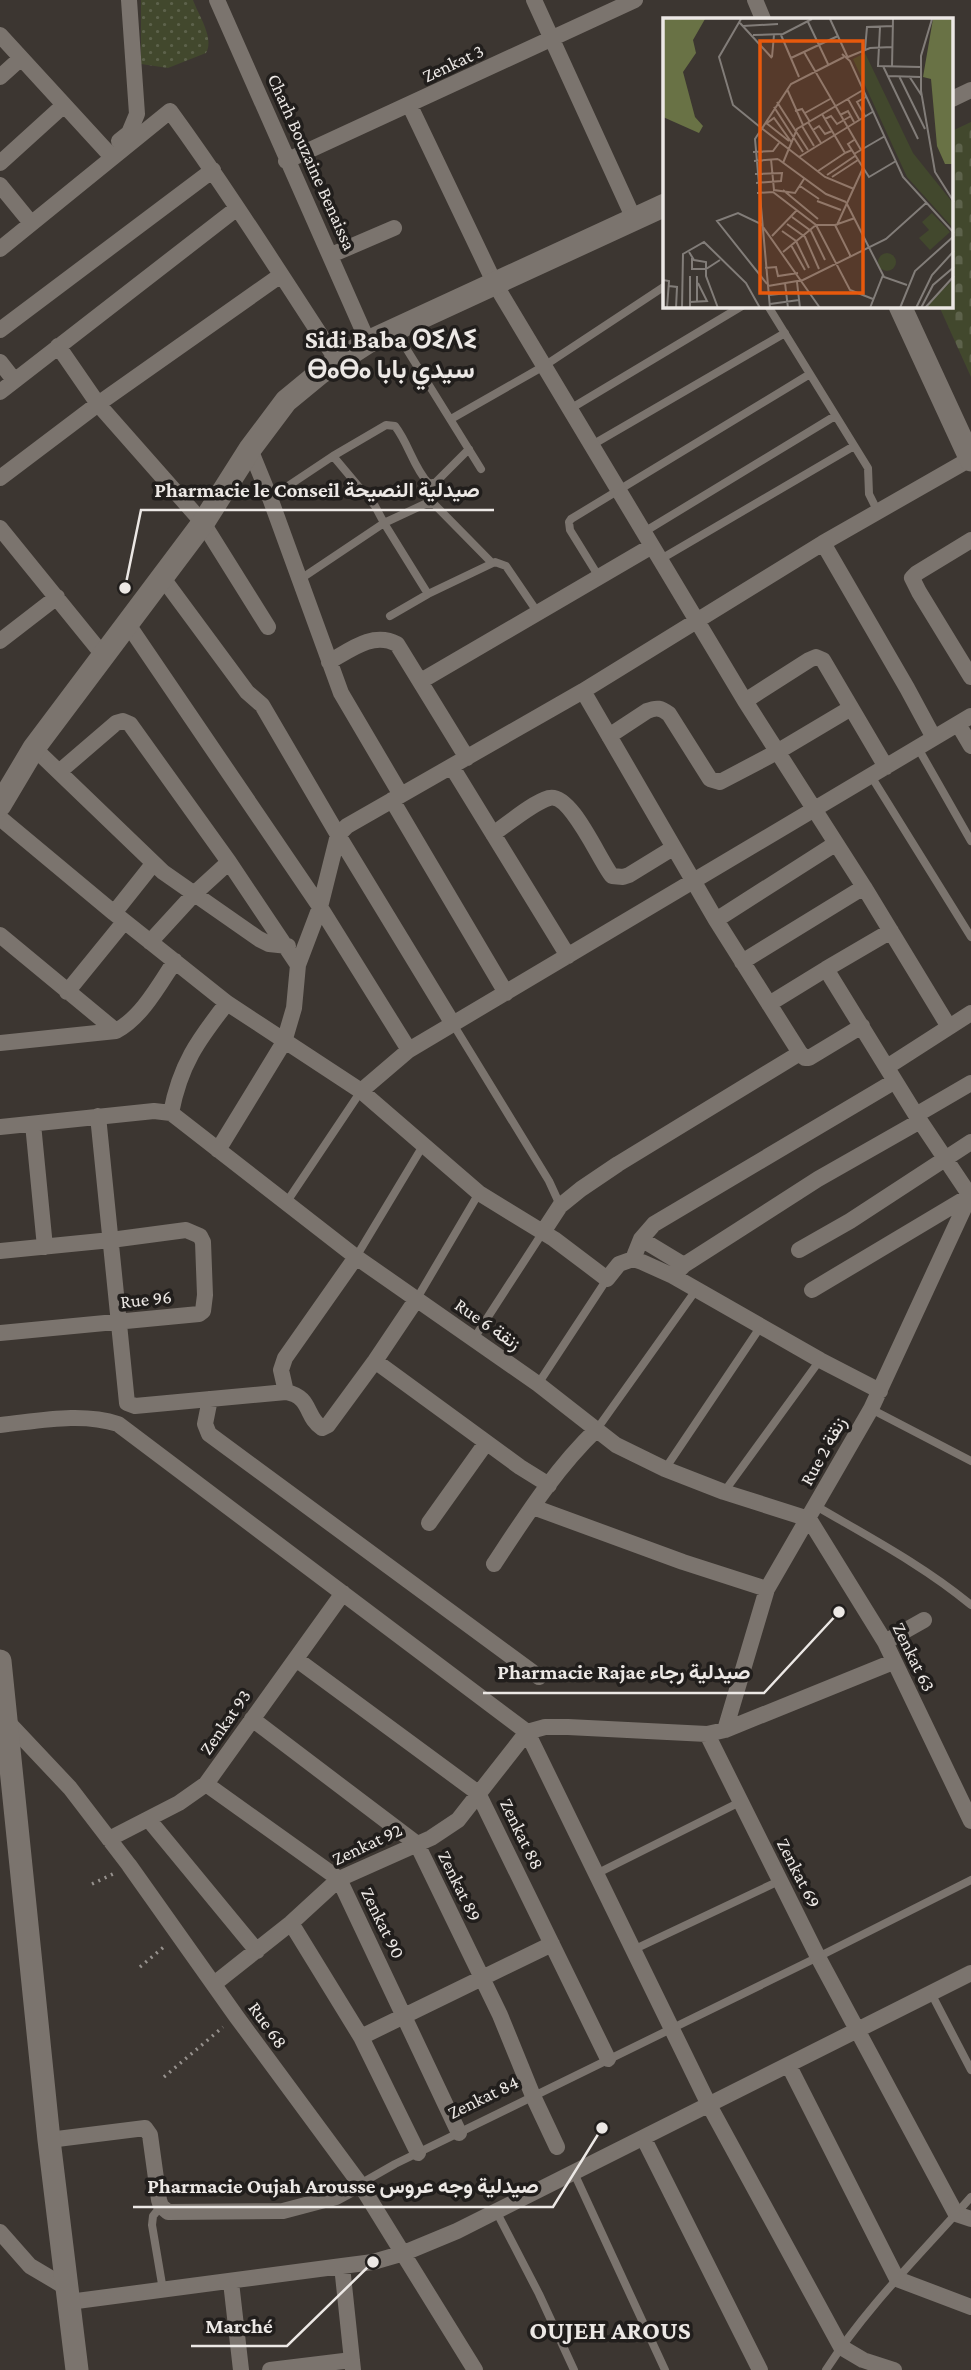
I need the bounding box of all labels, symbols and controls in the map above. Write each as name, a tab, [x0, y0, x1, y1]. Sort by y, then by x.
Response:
inset map	[663, 18, 954, 308]
street label: Zenkat 3	[419, 40, 487, 86]
street label: Charh Bouzaine Benaissa	[264, 71, 360, 254]
district label: Sidi Baba ⵙⵉⴷⵉ ⴱⴰⴱⴰ سيدي بابا	[305, 325, 477, 391]
callout: Pharmacie le Conseil صيدلية النصيحة	[141, 468, 494, 510]
text: Pharmacie le Conseil صيدلية النصيحة	[154, 478, 480, 502]
street label: Rue 96	[119, 1286, 173, 1312]
street label: Rue 6 زنقة	[451, 1294, 525, 1355]
street label: Rue 2 زنقة	[796, 1413, 851, 1489]
street label: Zenkat 63	[888, 1619, 940, 1695]
callout: Pharmacie Rajae صيدلية رجاء	[483, 1651, 764, 1693]
text: Pharmacie Rajae صيدلية رجاء	[497, 1660, 751, 1685]
street label: Zenkat 93	[195, 1685, 255, 1759]
street label: Zenkat 88	[496, 1795, 548, 1873]
street label: Zenkat 92	[329, 1819, 405, 1869]
street label: Zenkat 69	[773, 1835, 825, 1911]
street label: Zenkat 89	[434, 1847, 486, 1925]
street label: Zenkat 90	[357, 1884, 409, 1962]
street label: Rue 68	[244, 1998, 292, 2052]
street label: Zenkat 84	[444, 2071, 522, 2123]
callout: Pharmacie Oujah Arousse صيدلية وجه عروس	[133, 2165, 553, 2207]
text: Pharmacie Oujah Arousse صيدلية وجه عروس	[147, 2174, 539, 2199]
callout: Marché	[191, 2304, 287, 2346]
text: Marché	[205, 2314, 273, 2338]
district label: OUJEH AROUS	[529, 2316, 691, 2345]

